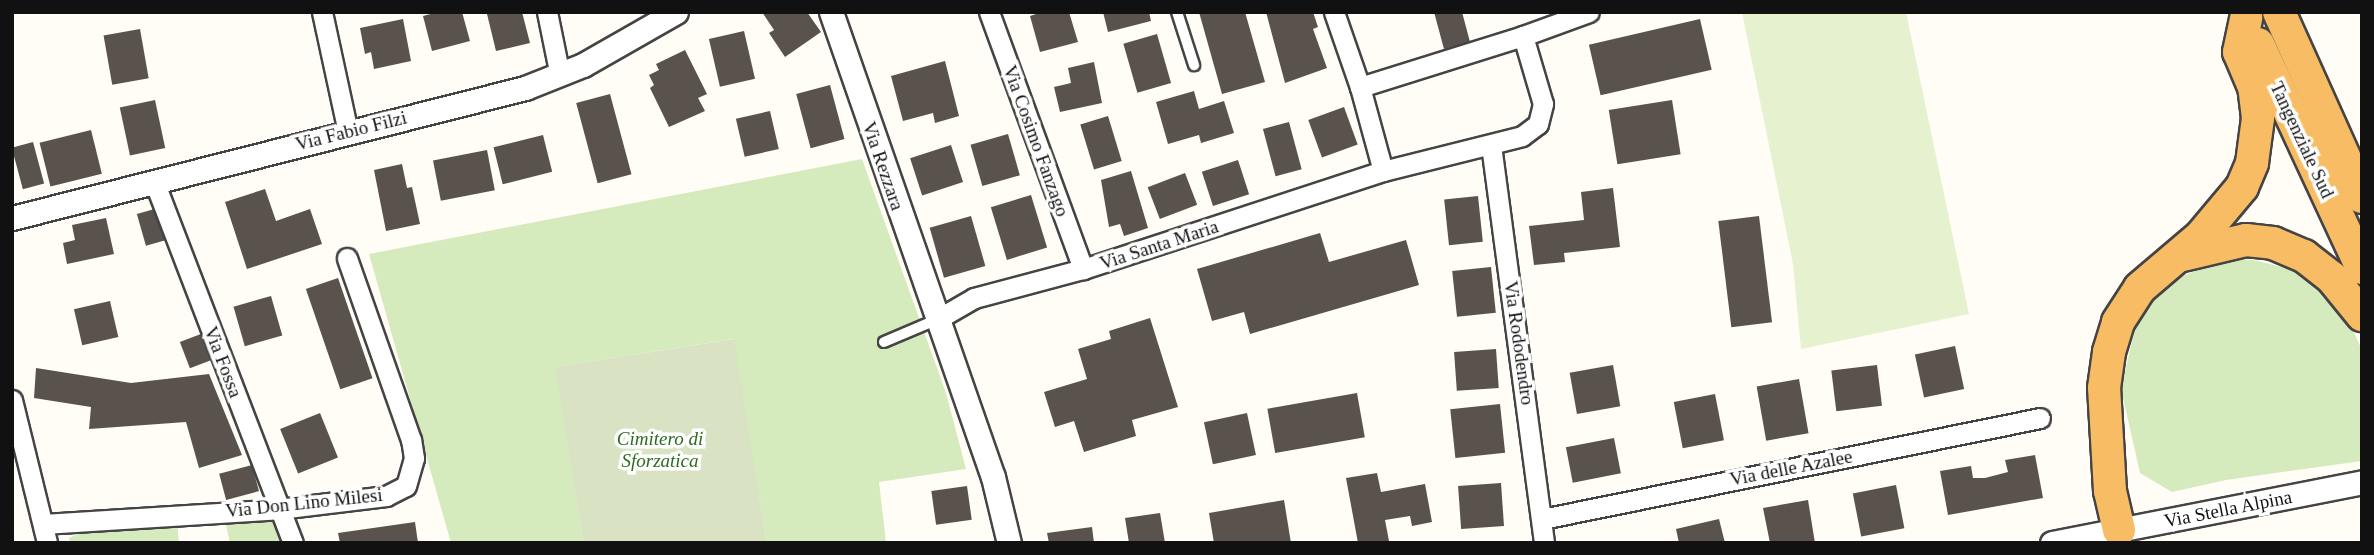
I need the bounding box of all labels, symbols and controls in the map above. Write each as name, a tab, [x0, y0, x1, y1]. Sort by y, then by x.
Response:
street label: Via Cosimo Fanzago	[998, 62, 1074, 220]
street label: Tangenziale Sud	[2265, 78, 2339, 202]
street label: Via Fabio Filzi	[293, 106, 409, 156]
street label: Via Rezzara	[857, 119, 909, 213]
street label: Via Santa Maria	[1097, 215, 1221, 275]
street label: Via Rododendro	[1499, 280, 1539, 406]
street label: Via Fossa	[199, 323, 247, 401]
park label: Cimitero di Sforzatica	[617, 428, 703, 472]
street label: Via delle Azalee	[1727, 445, 1855, 491]
street label: Via Don Lino Milesi	[224, 483, 384, 523]
street label: Via Stella Alpina	[2162, 485, 2294, 533]

